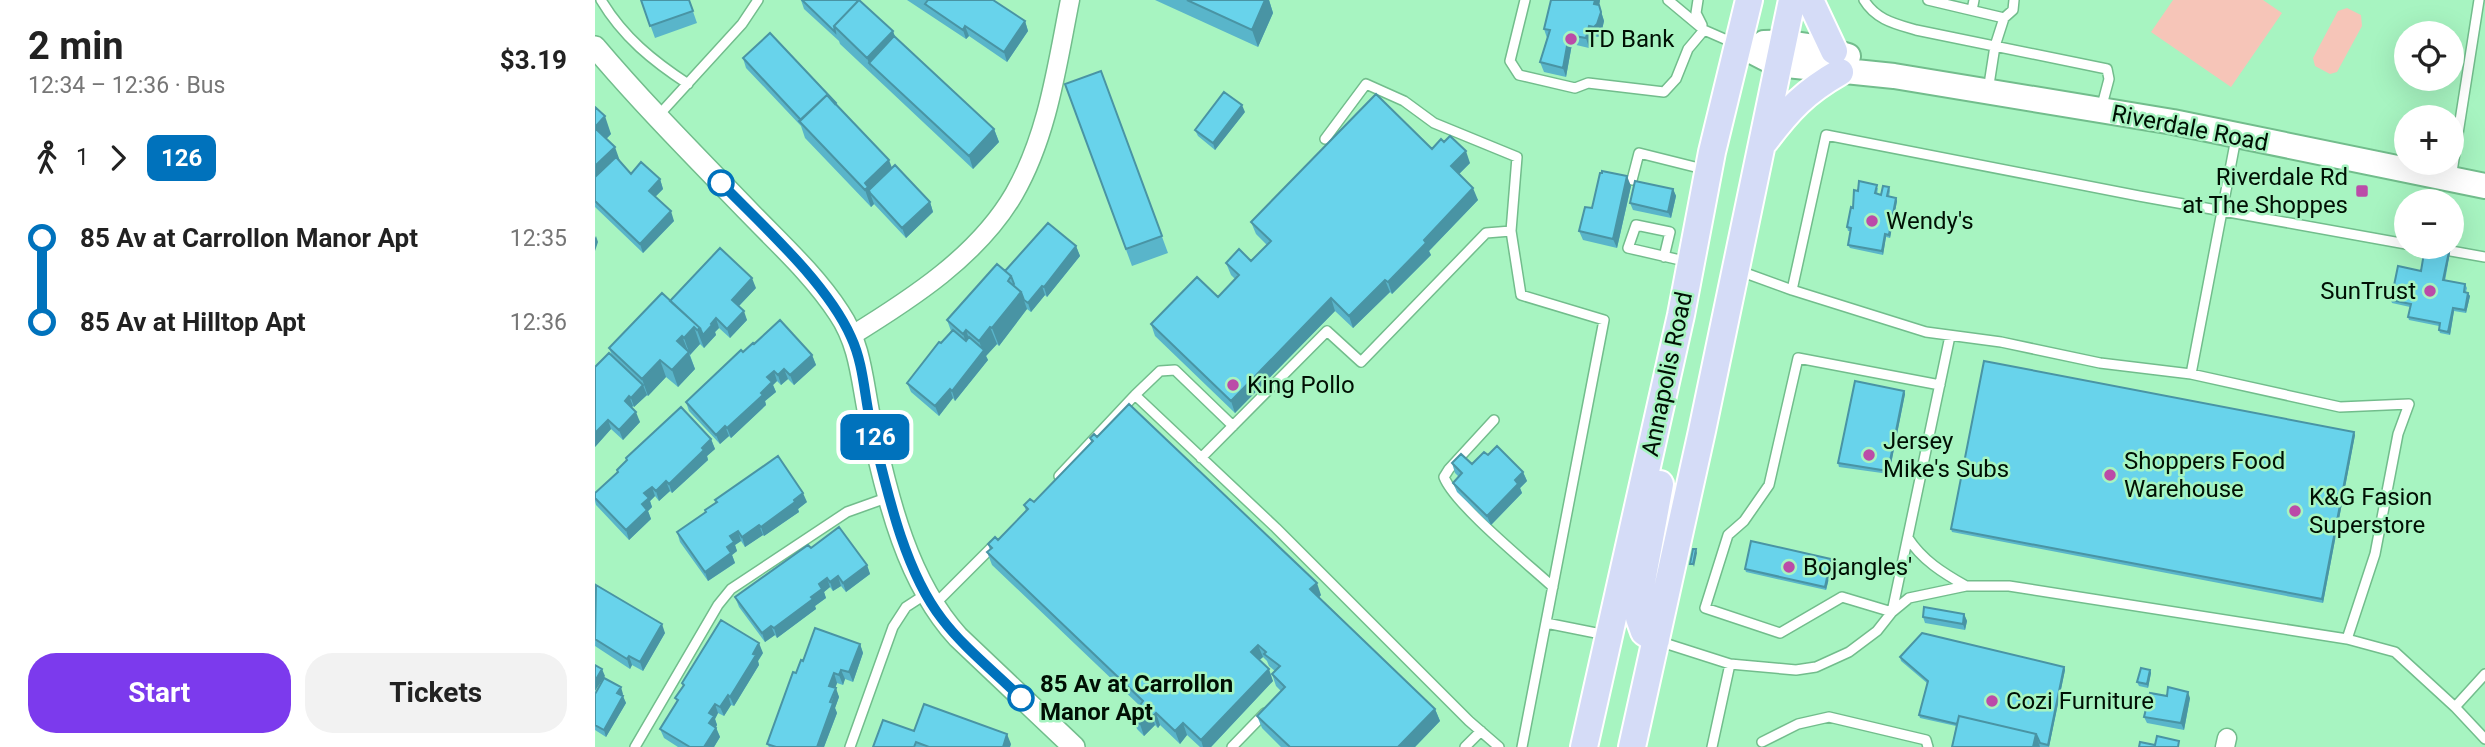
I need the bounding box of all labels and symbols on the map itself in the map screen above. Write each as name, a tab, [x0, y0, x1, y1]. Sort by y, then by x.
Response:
place label: TD Bank	[1585, 25, 1675, 53]
marker: TD Bank	[1563, 31, 1579, 47]
street label: Riverdale Road	[2109, 99, 2271, 157]
place label: Riverdale Rd at The Shoppes	[2182, 163, 2348, 219]
unlabelled marker	[708, 170, 734, 196]
marker: Riverdale Rd at The Shoppes	[2354, 183, 2370, 199]
place label: Wendy's	[1886, 207, 1974, 235]
marker: Wendy's	[1864, 213, 1880, 229]
place label: SunTrust	[2320, 277, 2416, 305]
marker: SunTrust	[2422, 283, 2438, 299]
street label: Annapolis Road	[1636, 289, 1698, 459]
place label: King Pollo	[1247, 371, 1355, 399]
marker: King Pollo	[1225, 377, 1241, 393]
line badge: 126	[835, 414, 915, 460]
place label: Jersey Mike's Subs	[1883, 427, 2009, 483]
marker: Jersey Mike's Subs	[1861, 447, 1877, 463]
place label: Shoppers Food Warehouse	[2124, 447, 2285, 503]
marker: Shoppers Food Warehouse	[2102, 467, 2118, 483]
place label: K&G Fasion Superstore	[2309, 483, 2432, 539]
marker: K&G Fasion Superstore	[2287, 503, 2303, 519]
place label: Bojangles'	[1803, 553, 1912, 581]
marker: Bojangles'	[1781, 559, 1797, 575]
place label: 85 Av at Carrollon Manor Apt	[1040, 670, 1233, 726]
marker: 85 Av at Carrollon Manor Apt	[1008, 685, 1034, 711]
place label: Cozi Furniture	[2006, 687, 2154, 715]
marker: Cozi Furniture	[1984, 693, 2000, 709]

